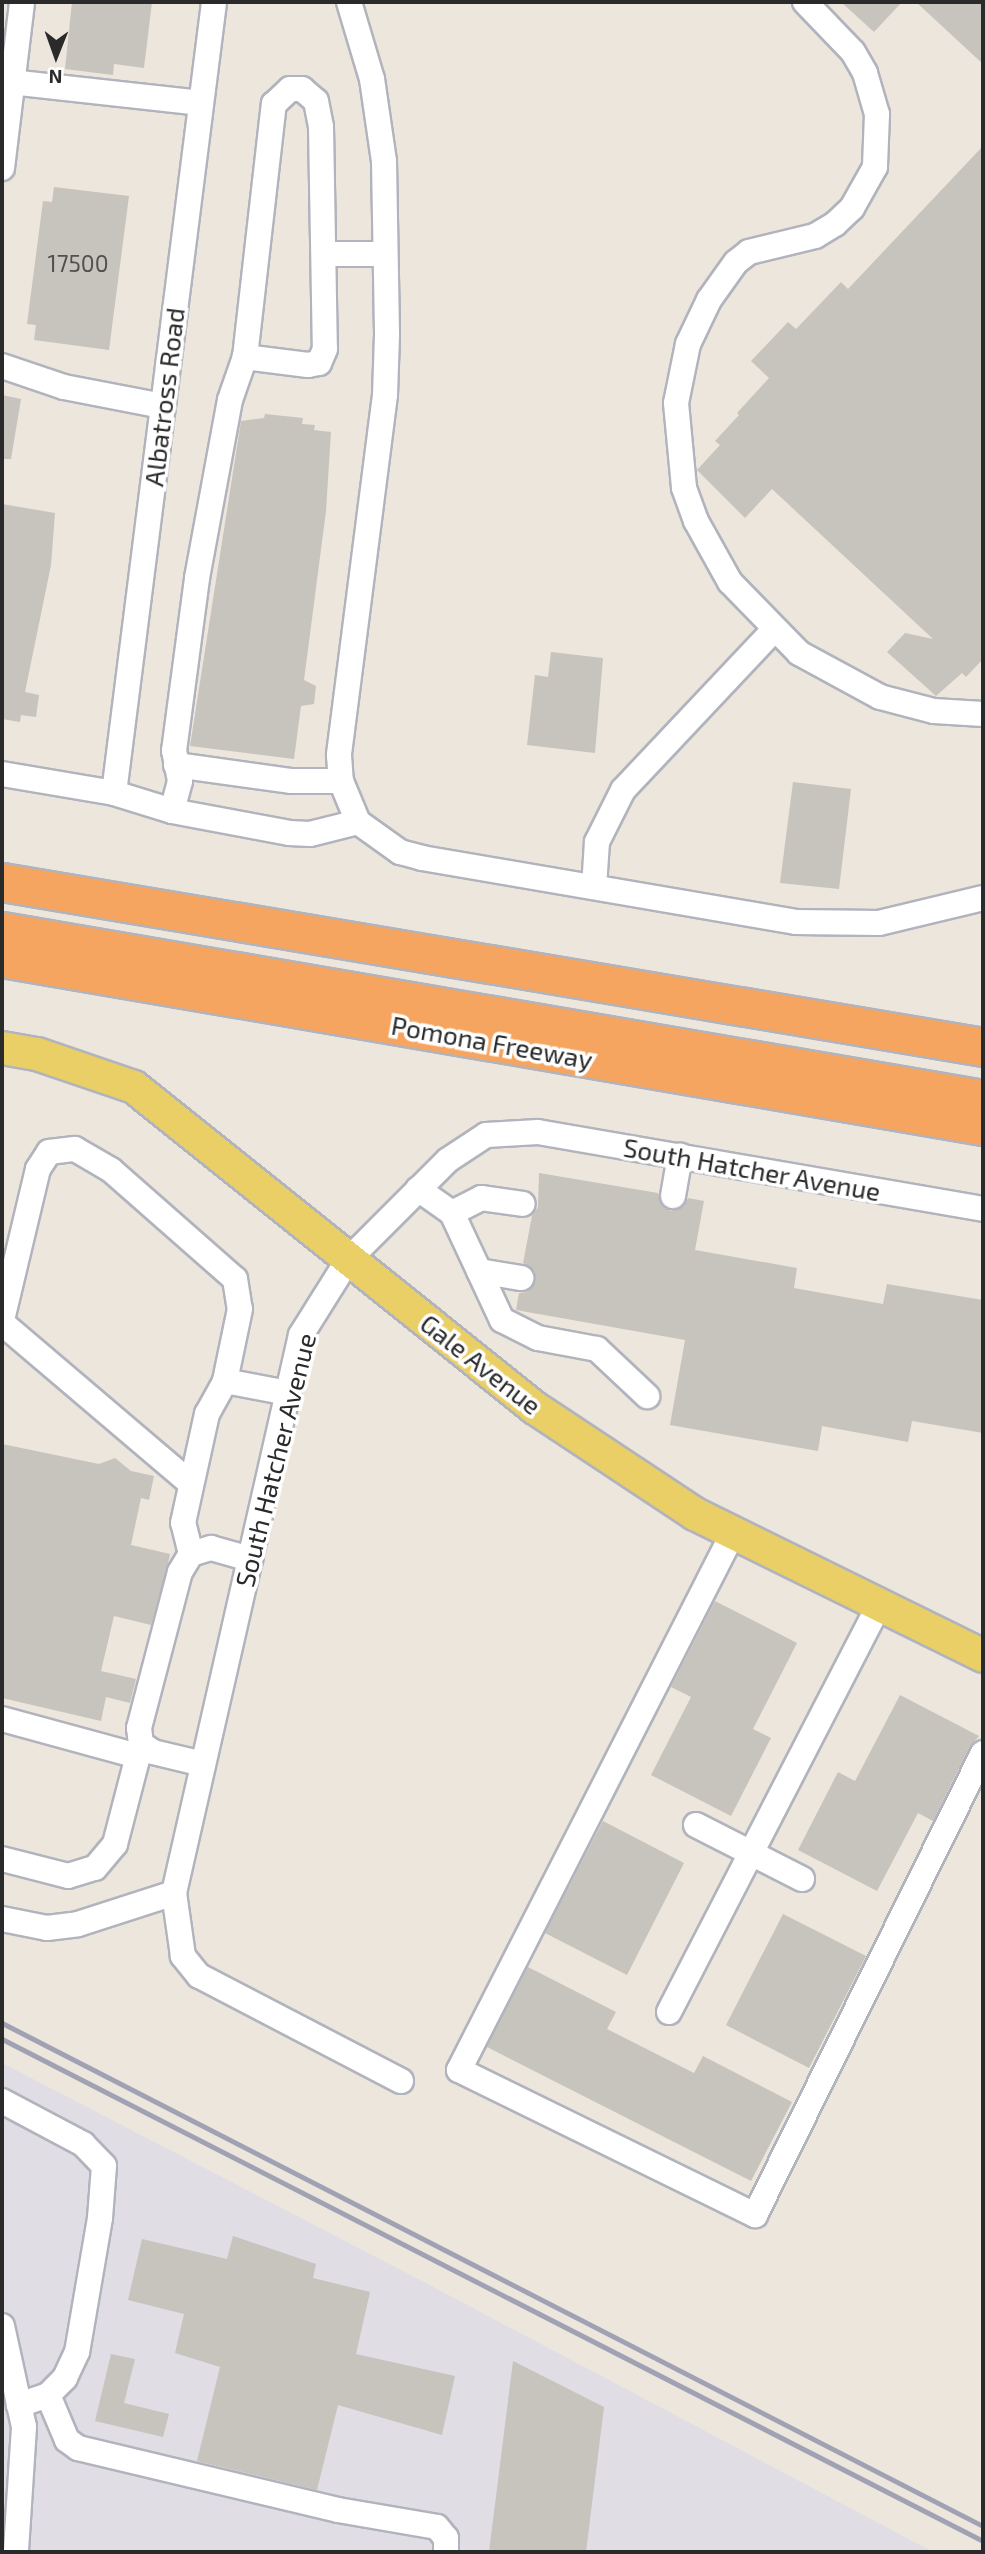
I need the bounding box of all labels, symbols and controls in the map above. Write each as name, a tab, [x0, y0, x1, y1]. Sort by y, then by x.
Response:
north arrow	[21, 21, 91, 91]
text: N	[49, 66, 63, 89]
house number: 17500	[48, 249, 108, 277]
street label: Albatross Road	[138, 306, 190, 488]
street label: Pomona Freeway	[389, 1009, 595, 1075]
street label: South Hatcher Avenue	[620, 1131, 884, 1207]
street label: Gale Avenue	[414, 1307, 548, 1421]
street label: South Hatcher Avenue	[228, 1329, 322, 1591]

